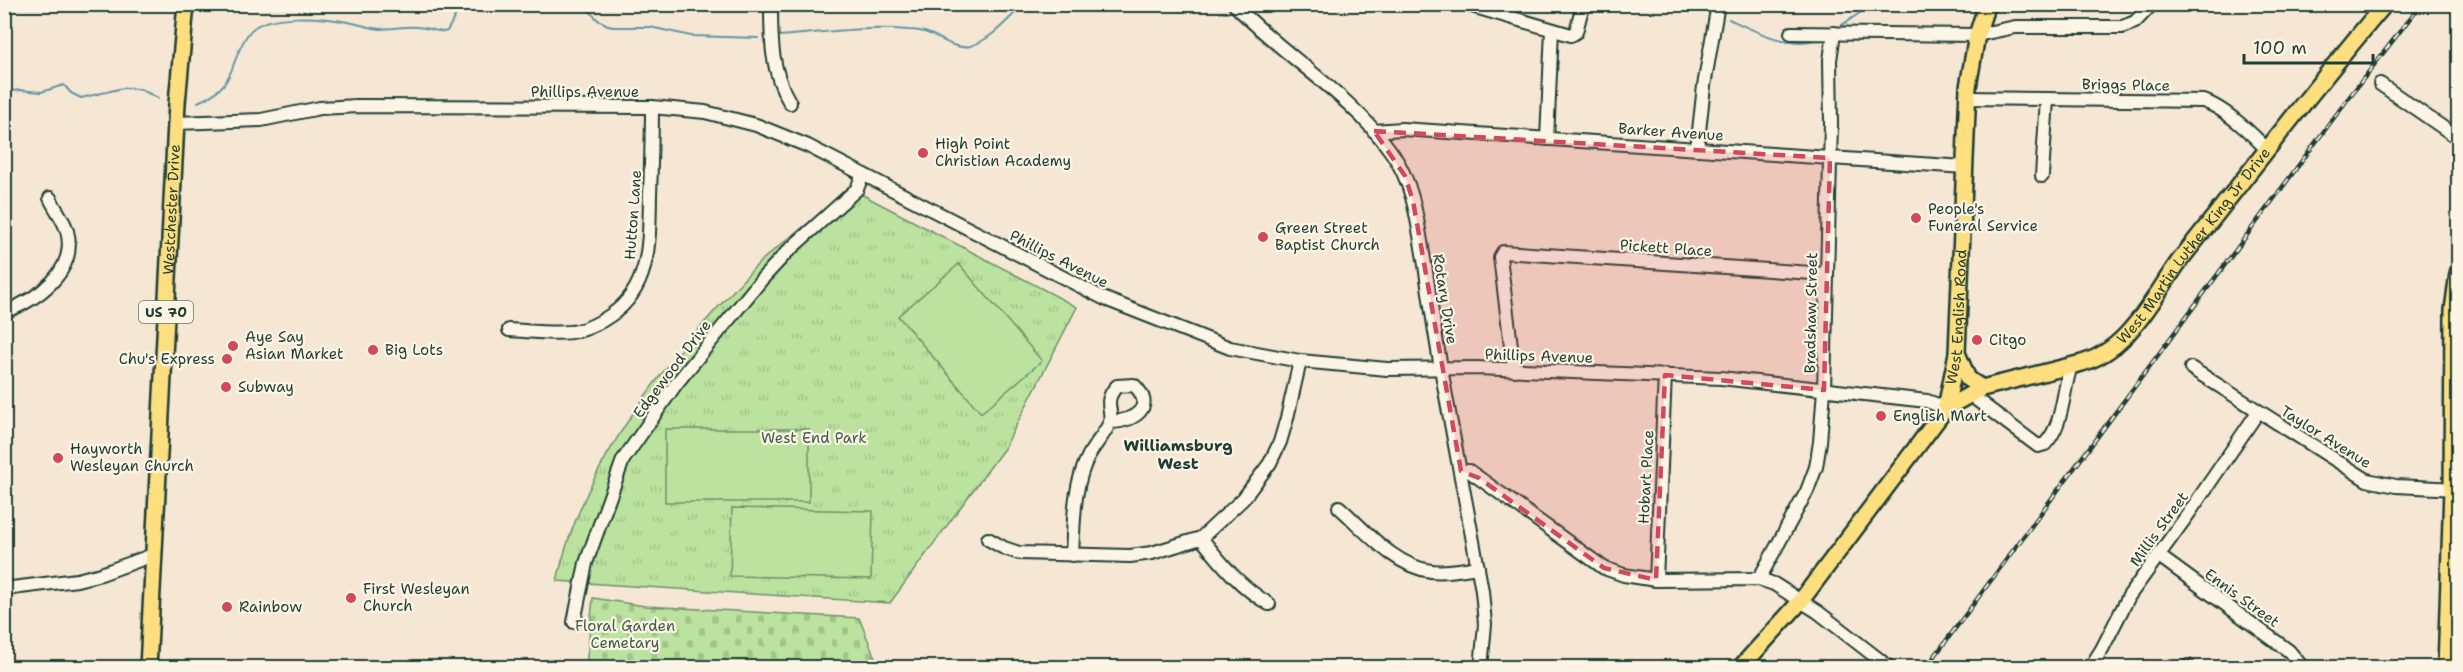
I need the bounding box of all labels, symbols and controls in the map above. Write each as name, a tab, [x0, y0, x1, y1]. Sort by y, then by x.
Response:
scale bar	[2244, 27, 2373, 65]
text: 100 m	[2253, 36, 2307, 60]
street label: Briggs Place	[2082, 74, 2170, 96]
street label: Phillips Avenue	[531, 82, 639, 102]
street label: Barker Avenue	[1618, 118, 1724, 146]
place label: High Point Christian Academy	[935, 134, 1071, 171]
street label: West Martin Luther King Jr Drive	[2112, 143, 2275, 349]
street label: Westchester Drive	[158, 144, 185, 275]
marker: High Point Christian Academy	[916, 146, 930, 160]
street label: Hutton Lane	[620, 169, 646, 261]
place label: People's Funeral Service	[1928, 199, 2038, 236]
marker: People's Funeral Service	[1909, 211, 1923, 225]
place label: Green Street Baptist Church	[1275, 218, 1380, 255]
street label: Phillips Avenue	[1006, 225, 1112, 293]
marker: Green Street Baptist Church	[1256, 230, 1270, 244]
street label: Pickett Place	[1619, 235, 1713, 261]
street label: West English Road	[1941, 248, 1971, 386]
street label: Rotary Drive	[1428, 252, 1462, 346]
street label: Bradshaw Street	[1800, 252, 1822, 374]
road number: US 70	[139, 301, 193, 323]
street label: Edgewood Drive	[628, 316, 716, 422]
place label: Aye Say Asian Market	[245, 327, 344, 364]
place label: Citgo	[1989, 330, 2026, 350]
marker: Citgo	[1970, 333, 1984, 347]
marker: Aye Say Asian Market	[226, 339, 240, 353]
place label: Big Lots	[385, 340, 443, 360]
marker: Big Lots	[366, 343, 380, 357]
street label: Phillips Avenue	[1484, 344, 1594, 368]
place label: Chu's Express	[119, 349, 215, 369]
marker: Chu's Express	[220, 352, 234, 366]
place label: Subway	[238, 377, 294, 397]
marker: Subway	[219, 380, 233, 394]
street label: Taylor Avenue	[2277, 401, 2375, 473]
place label: English Mart	[1893, 406, 1987, 426]
marker: English Mart	[1874, 409, 1888, 423]
park label: West End Park	[761, 428, 867, 448]
street label: Hobart Place	[1634, 429, 1658, 525]
district label: Williamsburg West	[1123, 435, 1233, 474]
place label: Hayworth Wesleyan Church	[70, 439, 194, 476]
marker: Hayworth Wesleyan Church	[51, 451, 65, 465]
street label: Millis Street	[2125, 488, 2193, 570]
street label: Ennis Street	[2201, 564, 2283, 632]
place label: First Wesleyan Church	[363, 579, 470, 616]
marker: First Wesleyan Church	[344, 591, 358, 605]
place label: Rainbow	[239, 597, 302, 617]
marker: Rainbow	[220, 600, 234, 614]
park label: Floral Garden Cemetary	[575, 616, 675, 653]

